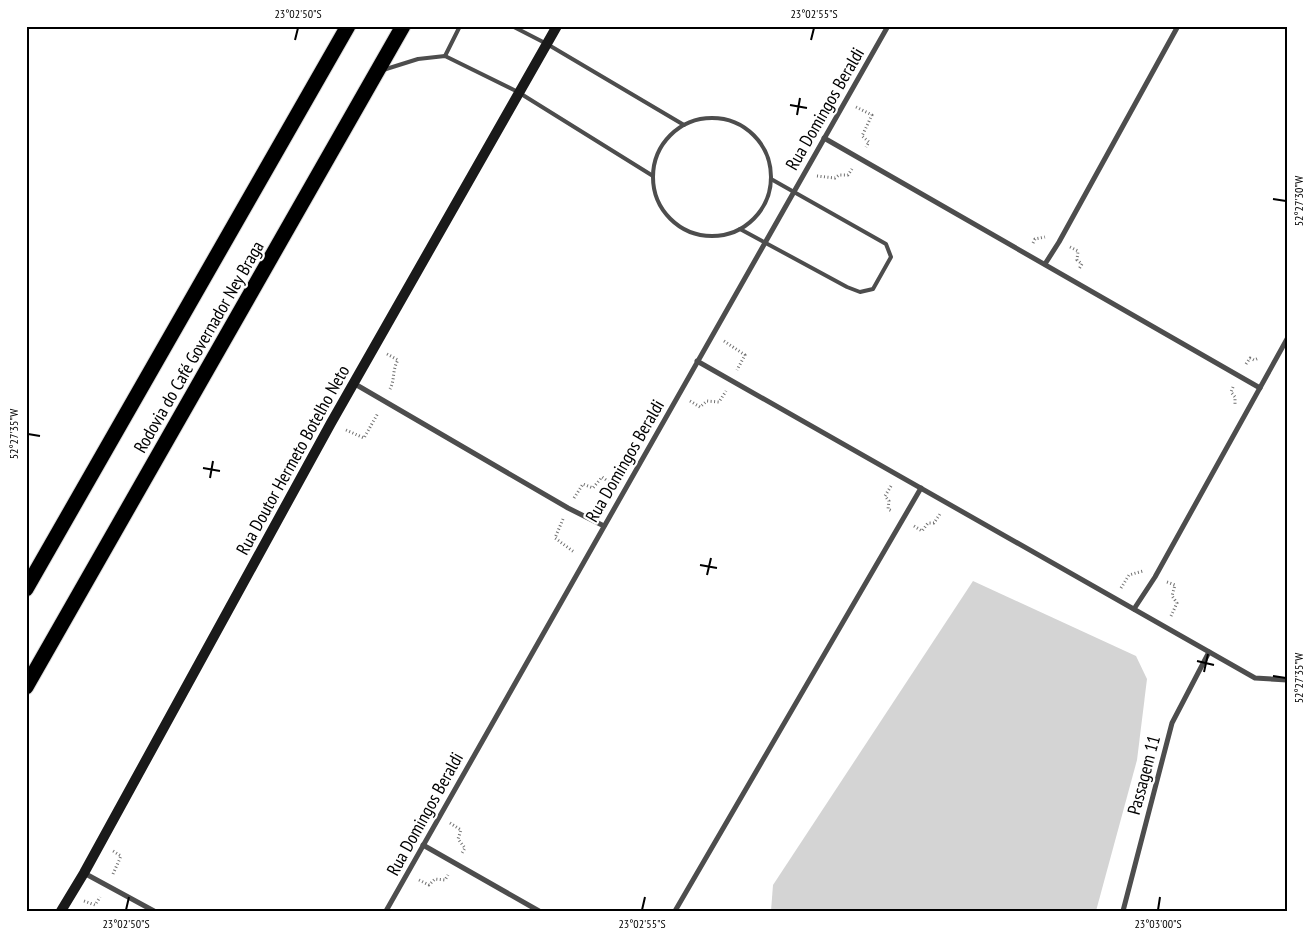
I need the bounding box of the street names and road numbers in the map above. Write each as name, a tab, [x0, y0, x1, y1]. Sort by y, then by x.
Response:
street label: Rua Domingos Beraldi	[780, 43, 869, 174]
street label: Rodovia do Café Governador Ney Braga	[128, 237, 269, 457]
street label: Rua Doutor Hermeto Botelho Neto	[231, 361, 354, 559]
street label: Rua Domingos Beraldi	[580, 395, 669, 526]
street label: Passagem 11	[1122, 733, 1165, 817]
street label: Rua Domingos Beraldi	[381, 748, 468, 880]

